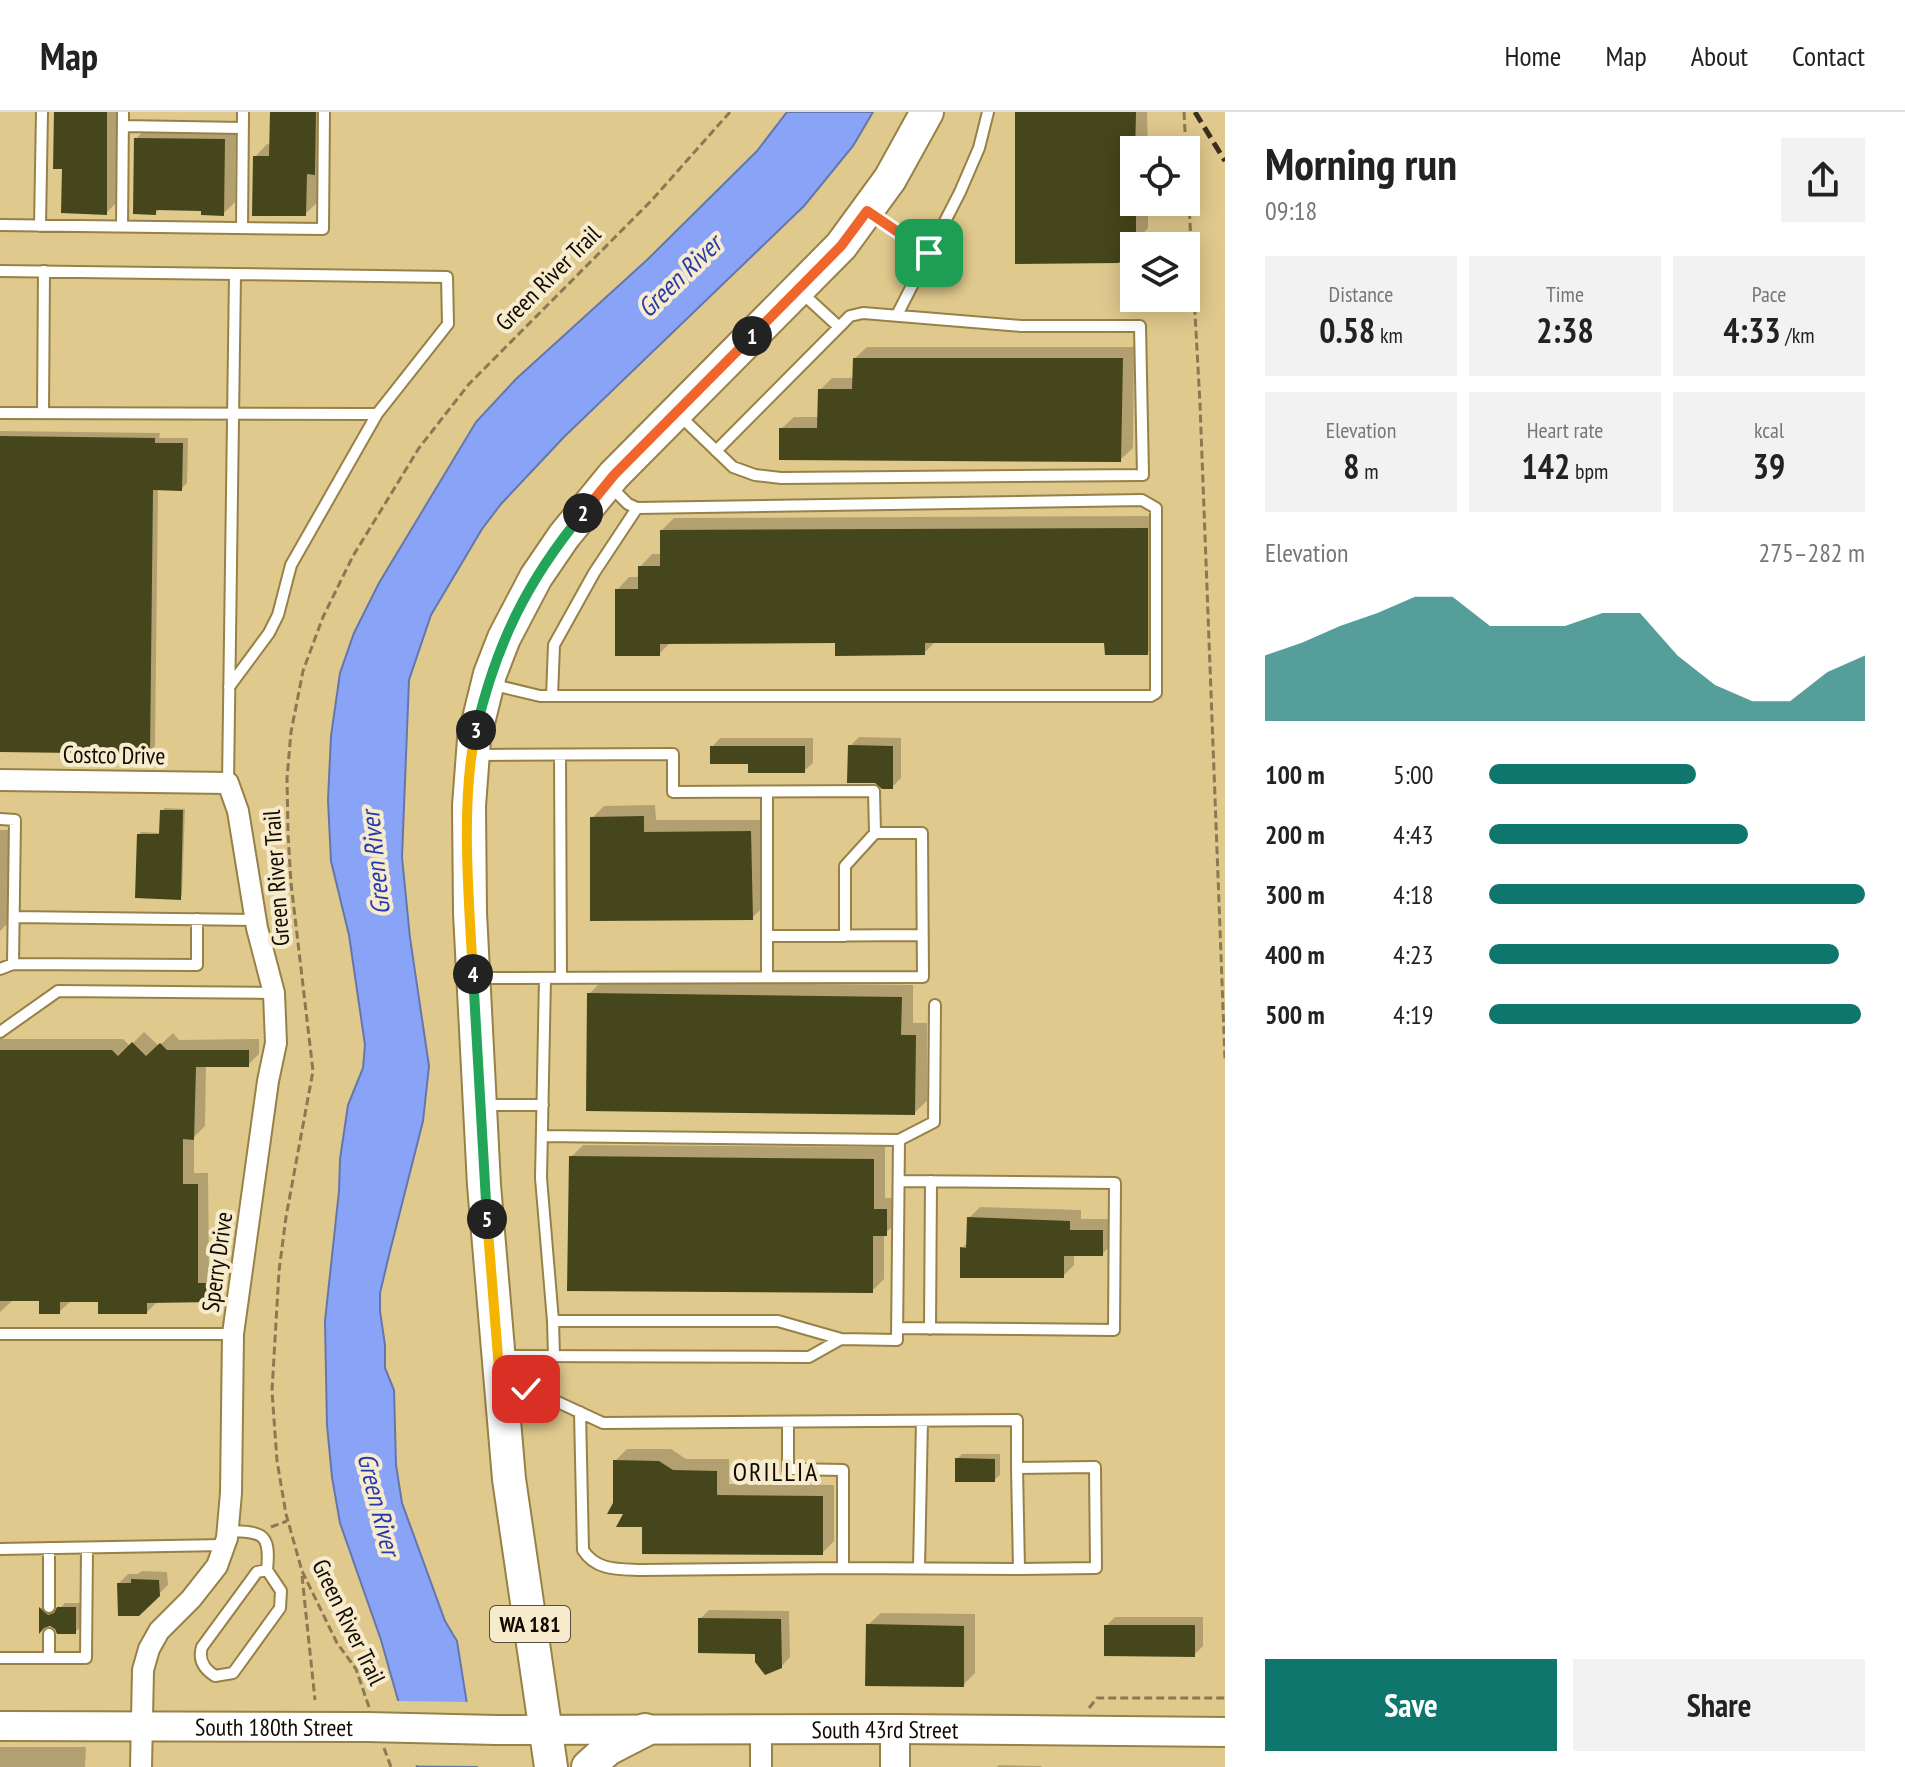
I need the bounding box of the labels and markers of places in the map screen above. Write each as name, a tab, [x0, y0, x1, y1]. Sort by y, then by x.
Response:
pin	[895, 219, 963, 287]
pin: 1	[732, 316, 772, 356]
pin: 2	[563, 493, 603, 533]
pin: 3	[456, 710, 496, 750]
pin: 4	[453, 954, 493, 994]
pin: 5	[467, 1199, 507, 1239]
pin	[492, 1355, 560, 1423]

